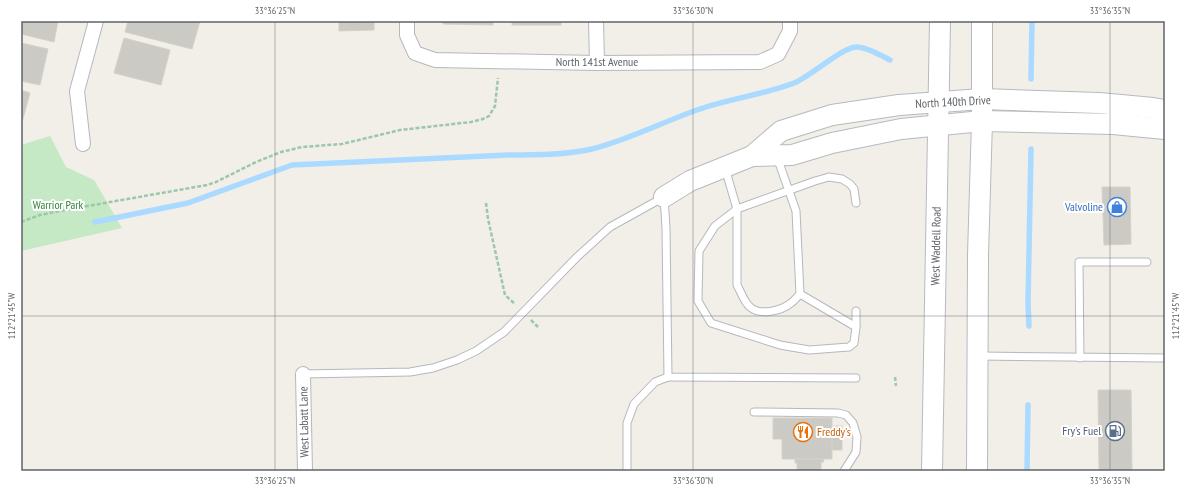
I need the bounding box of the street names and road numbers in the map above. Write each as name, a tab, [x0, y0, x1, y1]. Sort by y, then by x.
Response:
street label: North 141st Avenue	[556, 54, 638, 69]
street label: North 140th Drive	[915, 92, 991, 111]
street label: West Waddell Road	[927, 207, 944, 285]
street label: West Labatt Lane	[295, 386, 312, 458]

